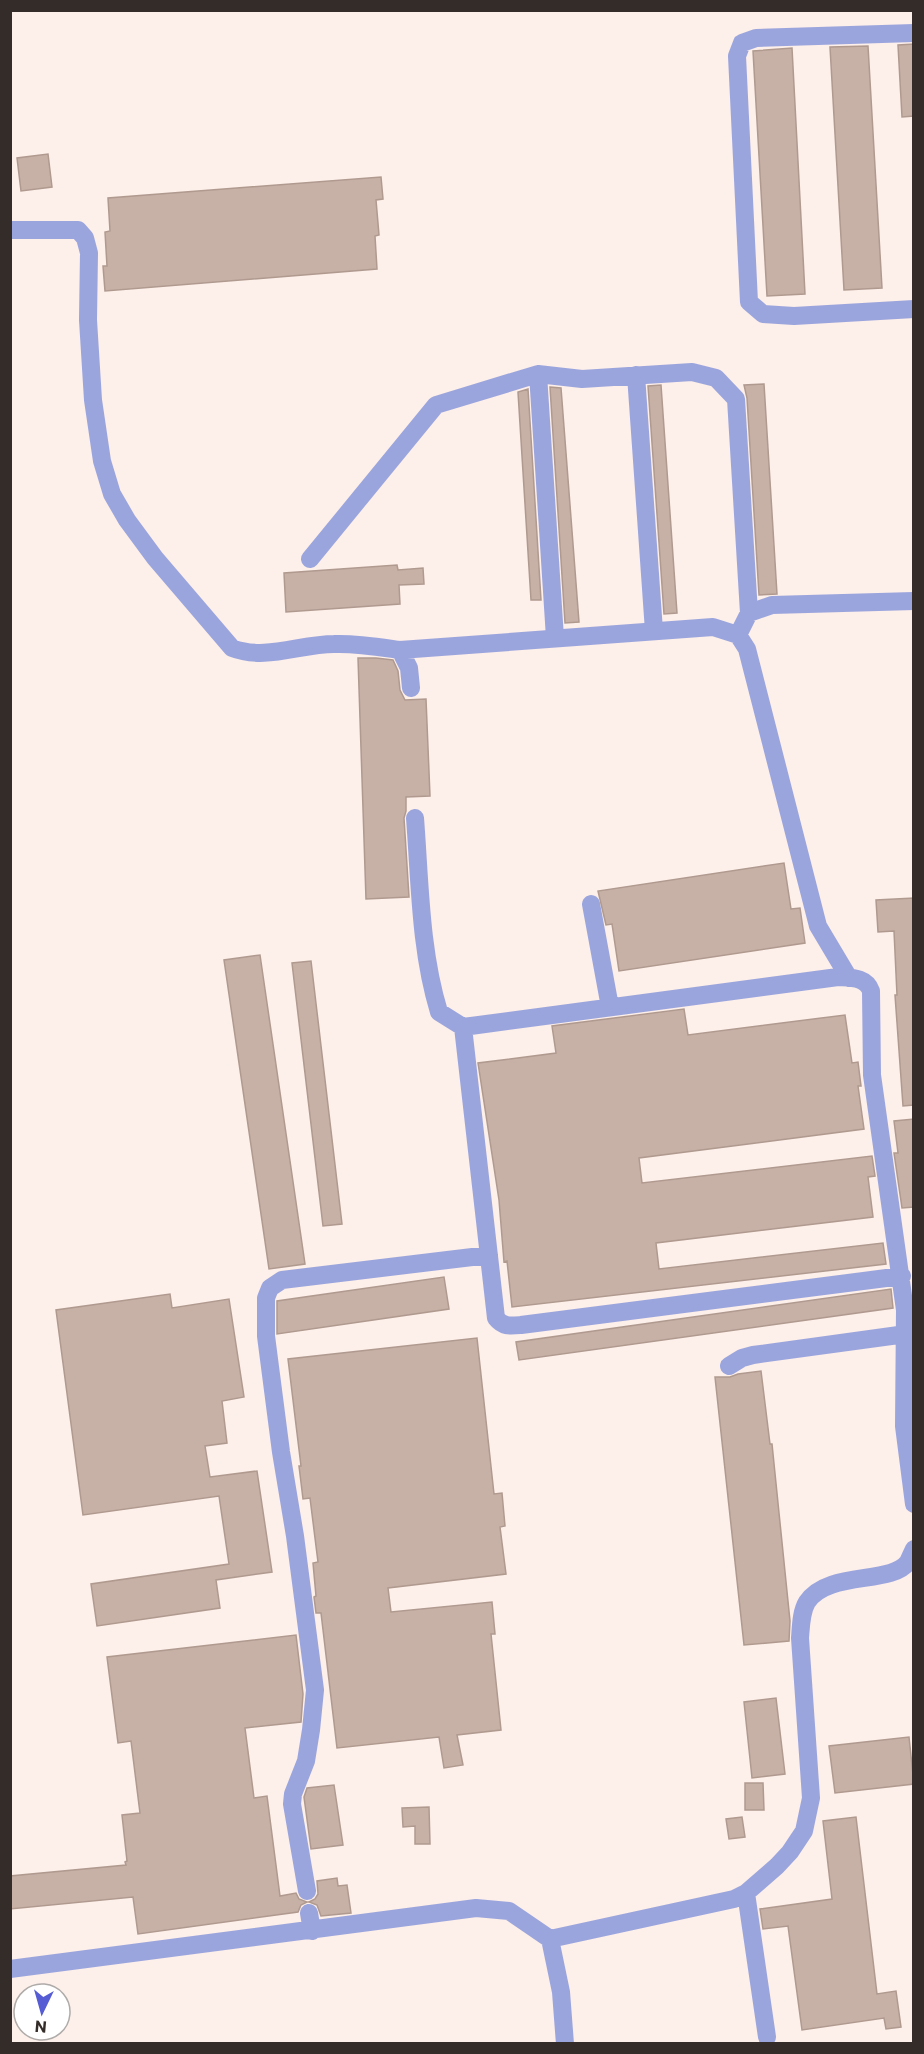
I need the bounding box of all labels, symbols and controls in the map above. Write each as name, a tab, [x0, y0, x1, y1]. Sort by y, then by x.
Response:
north arrow	[12, 1982, 72, 2042]
text: N	[34, 2017, 47, 2037]

